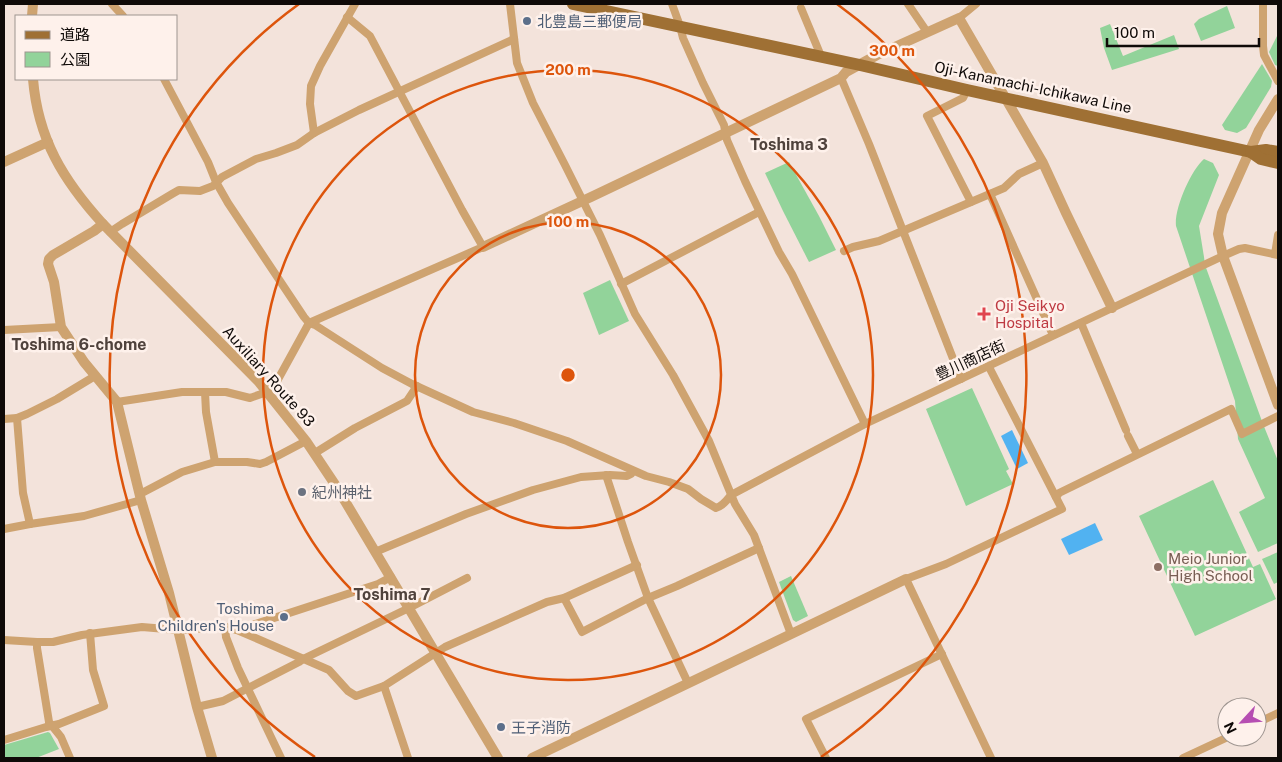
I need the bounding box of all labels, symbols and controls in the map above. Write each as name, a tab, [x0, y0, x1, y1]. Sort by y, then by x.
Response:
place label: 北豊島三郵便局	[537, 13, 642, 30]
legend	[15, 15, 178, 80]
marker: 北豊島三郵便局	[521, 15, 533, 27]
scale bar	[1107, 15, 1260, 47]
text: 100 m	[1114, 24, 1155, 41]
text: 道路	[60, 26, 90, 43]
text: 300 m	[869, 42, 915, 59]
text: 公園	[60, 51, 90, 68]
street label: Oji-Kanamachi-Ichikawa Line	[933, 58, 1133, 116]
text: 200 m	[545, 61, 591, 78]
district label: Toshima 3	[750, 135, 828, 154]
text: 100 m	[547, 213, 589, 230]
place label: Oji Seikyo Hospital	[995, 297, 1065, 331]
marker: Oji Seikyo Hospital	[977, 307, 991, 321]
street label: Auxiliary Route 93	[219, 322, 319, 430]
district label: Toshima 6-chome	[11, 335, 147, 354]
street label: 豊川商店街	[932, 336, 1008, 384]
centre of rings	[559, 366, 577, 384]
place label: 紀州神社	[312, 484, 372, 501]
marker: 紀州神社	[296, 486, 308, 498]
place label: Meio Junior High School	[1168, 550, 1253, 584]
marker: Meio Junior High School	[1152, 561, 1164, 573]
district label: Toshima 7	[353, 585, 431, 604]
place label: Toshima Children's House	[158, 600, 274, 634]
marker: Toshima Children's House	[278, 611, 290, 623]
north arrow	[1217, 697, 1267, 747]
place label: 王子消防	[511, 719, 571, 736]
text: N	[1221, 719, 1240, 736]
marker: 王子消防	[495, 721, 507, 733]

